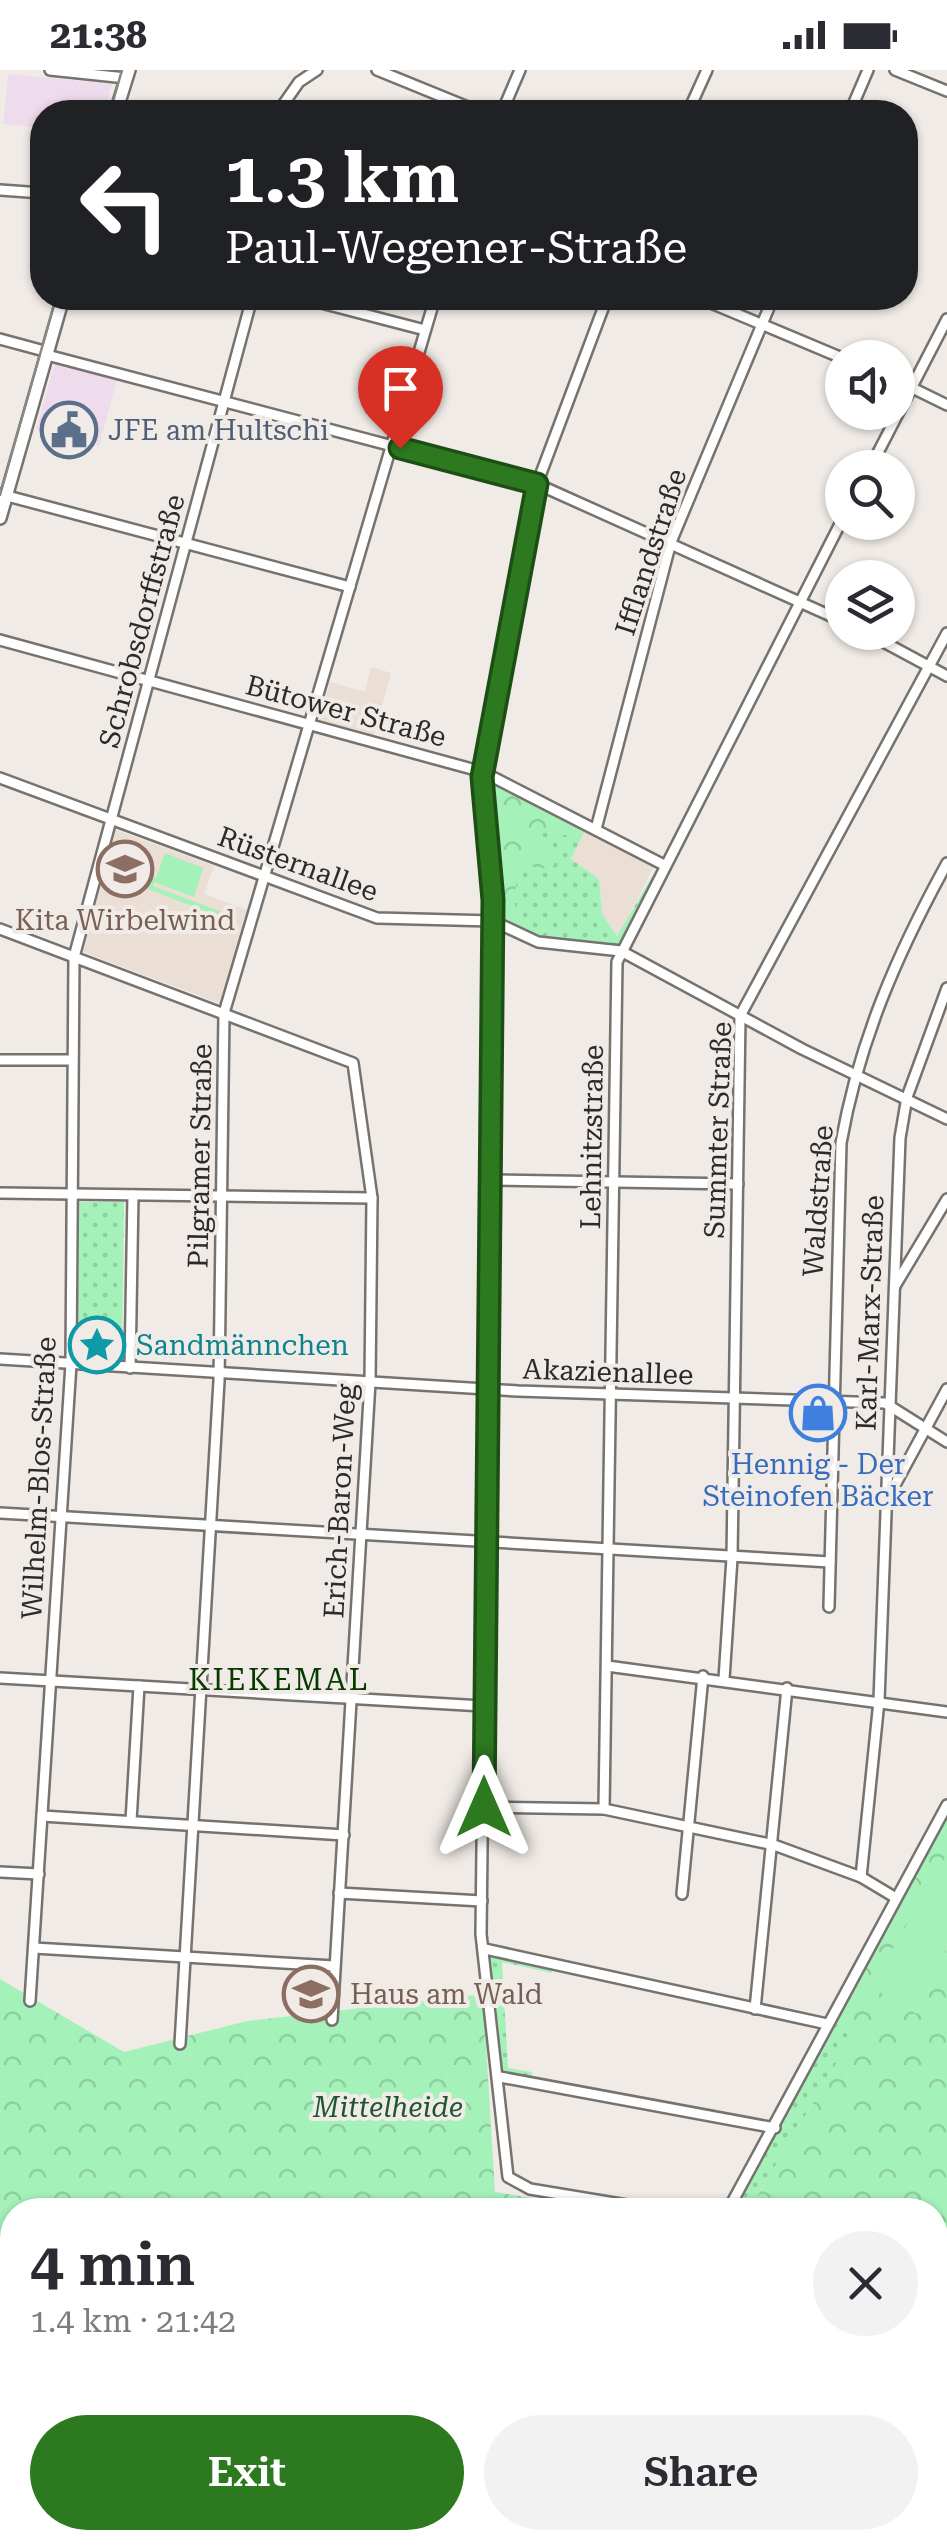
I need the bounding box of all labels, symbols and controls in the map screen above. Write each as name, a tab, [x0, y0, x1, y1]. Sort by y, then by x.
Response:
text: 21:38	[50, 13, 147, 57]
text: 1.3 km	[225, 137, 459, 219]
icon: left	[60, 140, 190, 270]
text: Paul-Wegener-Straße	[225, 221, 687, 274]
map controls	[825, 340, 915, 650]
button: sound	[825, 340, 915, 430]
pin	[358, 346, 443, 449]
icon: arrive	[373, 361, 428, 416]
public building icon: JFE am Hultschi	[39, 400, 99, 460]
place label: JFE am Hultschi	[108, 414, 329, 447]
button: search	[825, 450, 915, 540]
street label: Ifflandstraße	[609, 465, 693, 639]
street label: Schrobsdorffstraße	[92, 491, 192, 751]
button: layers	[825, 560, 915, 650]
street label: Bütower Straße	[242, 668, 450, 754]
street label: Rüsternallee	[213, 820, 383, 908]
school or university icon: Kita Wirbelwind	[95, 839, 155, 899]
place label: Kita Wirbelwind	[15, 904, 235, 937]
street label: Summter Straße	[698, 1021, 738, 1239]
street label: Pilgramer Straße	[182, 1043, 218, 1269]
street label: Lehnitzstraße	[574, 1044, 610, 1230]
street label: Waldstraße	[796, 1124, 840, 1278]
street label: Karl-Marx-Straße	[849, 1195, 891, 1431]
place icon: Sandmännchen	[67, 1315, 127, 1375]
place label: Sandmännchen	[136, 1329, 349, 1362]
street label: Wilhelm-Blos-Straße	[15, 1336, 63, 1620]
street label: Akazienallee	[522, 1353, 694, 1391]
street label: Erich-Baron-Weg	[317, 1383, 363, 1619]
shop icon: Hennig - Der Steinofen Bäcker	[788, 1383, 848, 1443]
place label: Hennig - Der Steinofen Bäcker	[702, 1448, 934, 1513]
district label: KIEKEMAL	[188, 1662, 370, 1697]
position arrow	[432, 1755, 536, 1859]
school or university icon: Haus am Wald	[281, 1964, 341, 2024]
place label: Haus am Wald	[350, 1978, 543, 2011]
park label: Mittelheide	[312, 2091, 463, 2124]
text: 4 min	[30, 2229, 195, 2300]
button: close	[813, 2231, 918, 2336]
text: 1.4 km · 21:42	[30, 2302, 236, 2340]
button: Exit	[30, 2415, 464, 2530]
button: Share	[484, 2415, 918, 2530]

